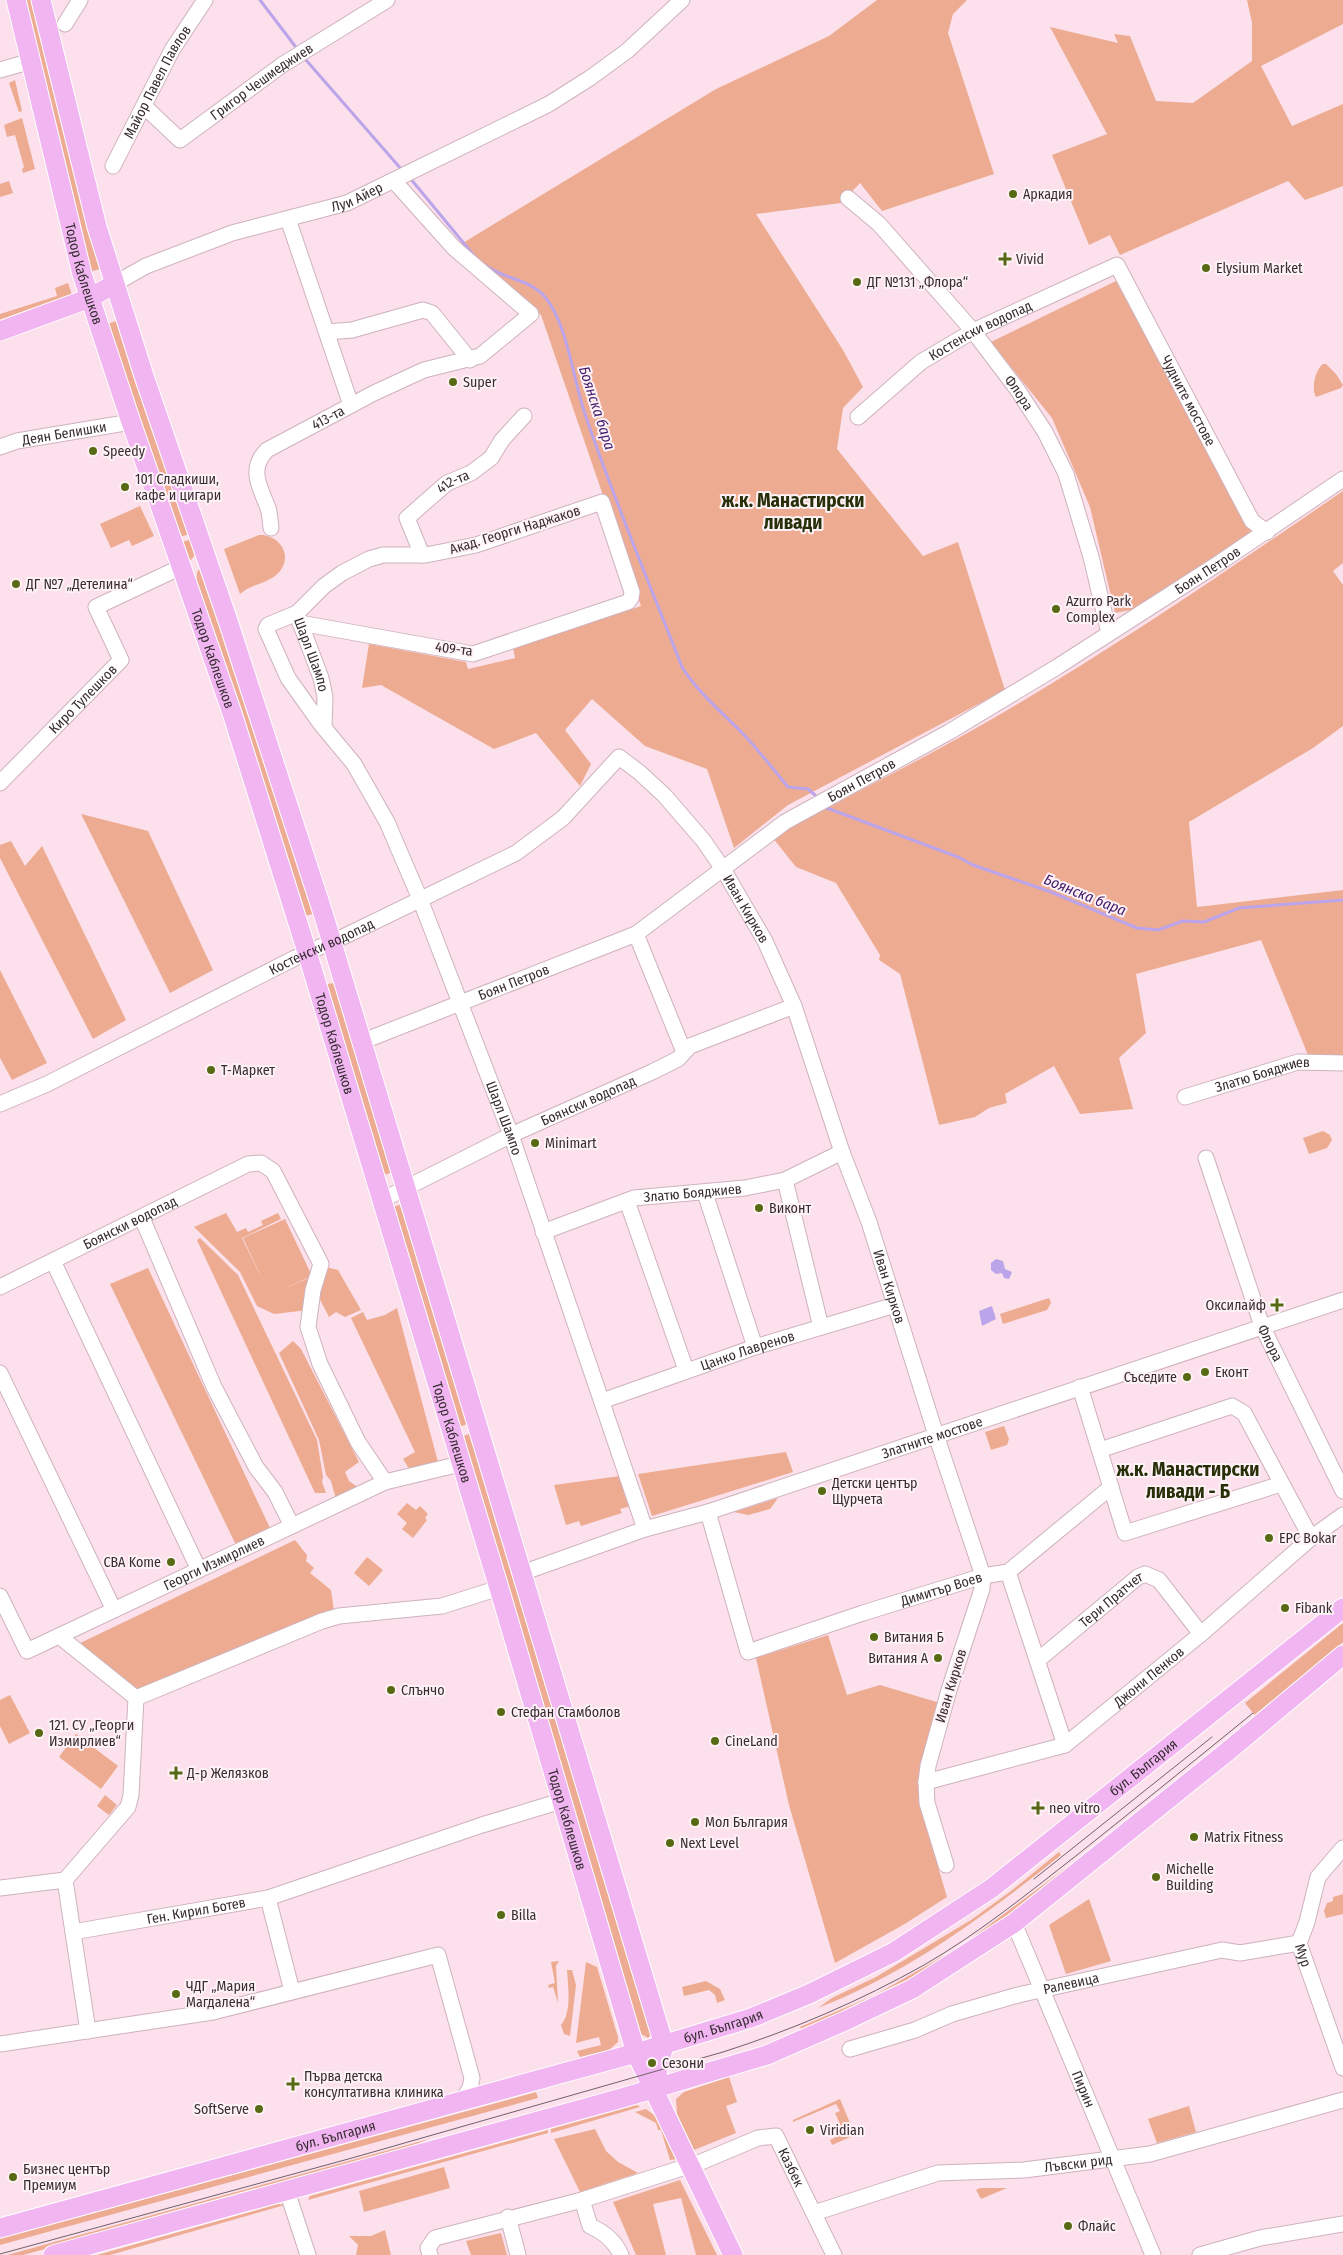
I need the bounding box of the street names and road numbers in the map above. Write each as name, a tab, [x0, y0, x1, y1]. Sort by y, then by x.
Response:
street label: Майор Павел Павлов	[120, 22, 194, 141]
street label: Григор Чешмеджиев	[207, 39, 316, 123]
street label: Луи Айер	[329, 178, 385, 215]
street label: Тодор Каблешков	[62, 221, 107, 326]
street label: Костенски водопад	[926, 297, 1034, 364]
street label: Чудните мостове	[1158, 353, 1219, 449]
street label: Флора	[1001, 372, 1037, 414]
street label: 413-та	[309, 402, 347, 433]
street label: Деян Белишки	[20, 418, 108, 449]
street label: 412-та	[433, 466, 472, 497]
street label: Акад. Георги Наджаков	[448, 502, 582, 558]
street label: Боян Петров	[1172, 543, 1244, 598]
street label: Тодор Каблешков	[188, 606, 238, 711]
street label: Шарл Шампо	[290, 615, 332, 693]
street label: 409-та	[434, 638, 474, 660]
street label: Киро Тулешков	[45, 661, 120, 737]
street label: Боян Петров	[824, 755, 898, 806]
street label: Иван Кирков	[720, 871, 773, 946]
street label: Костенски водопад	[266, 915, 377, 978]
street label: Боян Петров	[476, 960, 552, 1004]
street label: Тодор Каблешков	[311, 991, 358, 1096]
street label: Златю Бояджиев	[1213, 1053, 1310, 1096]
street label: Боянски водопад	[538, 1072, 638, 1129]
street label: Шарл Шампо	[483, 1079, 526, 1157]
street label: Златю Бояджиев	[643, 1180, 742, 1206]
street label: Боянски водопад	[80, 1192, 180, 1253]
street label: Иван Кирков	[870, 1248, 909, 1326]
street label: Флора	[1254, 1322, 1287, 1364]
street label: Цанко Лавренов	[698, 1327, 797, 1374]
street label: Тодор Каблешков	[429, 1380, 475, 1485]
street label: Златните мостове	[879, 1412, 985, 1462]
street label: Георги Измирлиев	[161, 1532, 267, 1594]
street label: Тери Пратчет	[1076, 1567, 1145, 1631]
street label: Димитър Воев	[897, 1568, 984, 1610]
street label: Джони Пенков	[1109, 1643, 1187, 1711]
street label: Иван Кирков	[932, 1647, 970, 1725]
street label: бул. България	[1106, 1735, 1181, 1800]
street label: Тодор Каблешков	[544, 1767, 590, 1872]
street label: Ген. Кирил Ботев	[145, 1894, 247, 1927]
street label: Мур	[1291, 1941, 1315, 1969]
street label: Ралевица	[1042, 1969, 1101, 1998]
street label: бул. България	[682, 2005, 766, 2046]
street label: Пирин	[1068, 2068, 1099, 2110]
street label: бул. България	[294, 2117, 377, 2155]
street label: Казбек	[775, 2145, 808, 2190]
street label: Лъвски рид	[1043, 2150, 1113, 2176]

